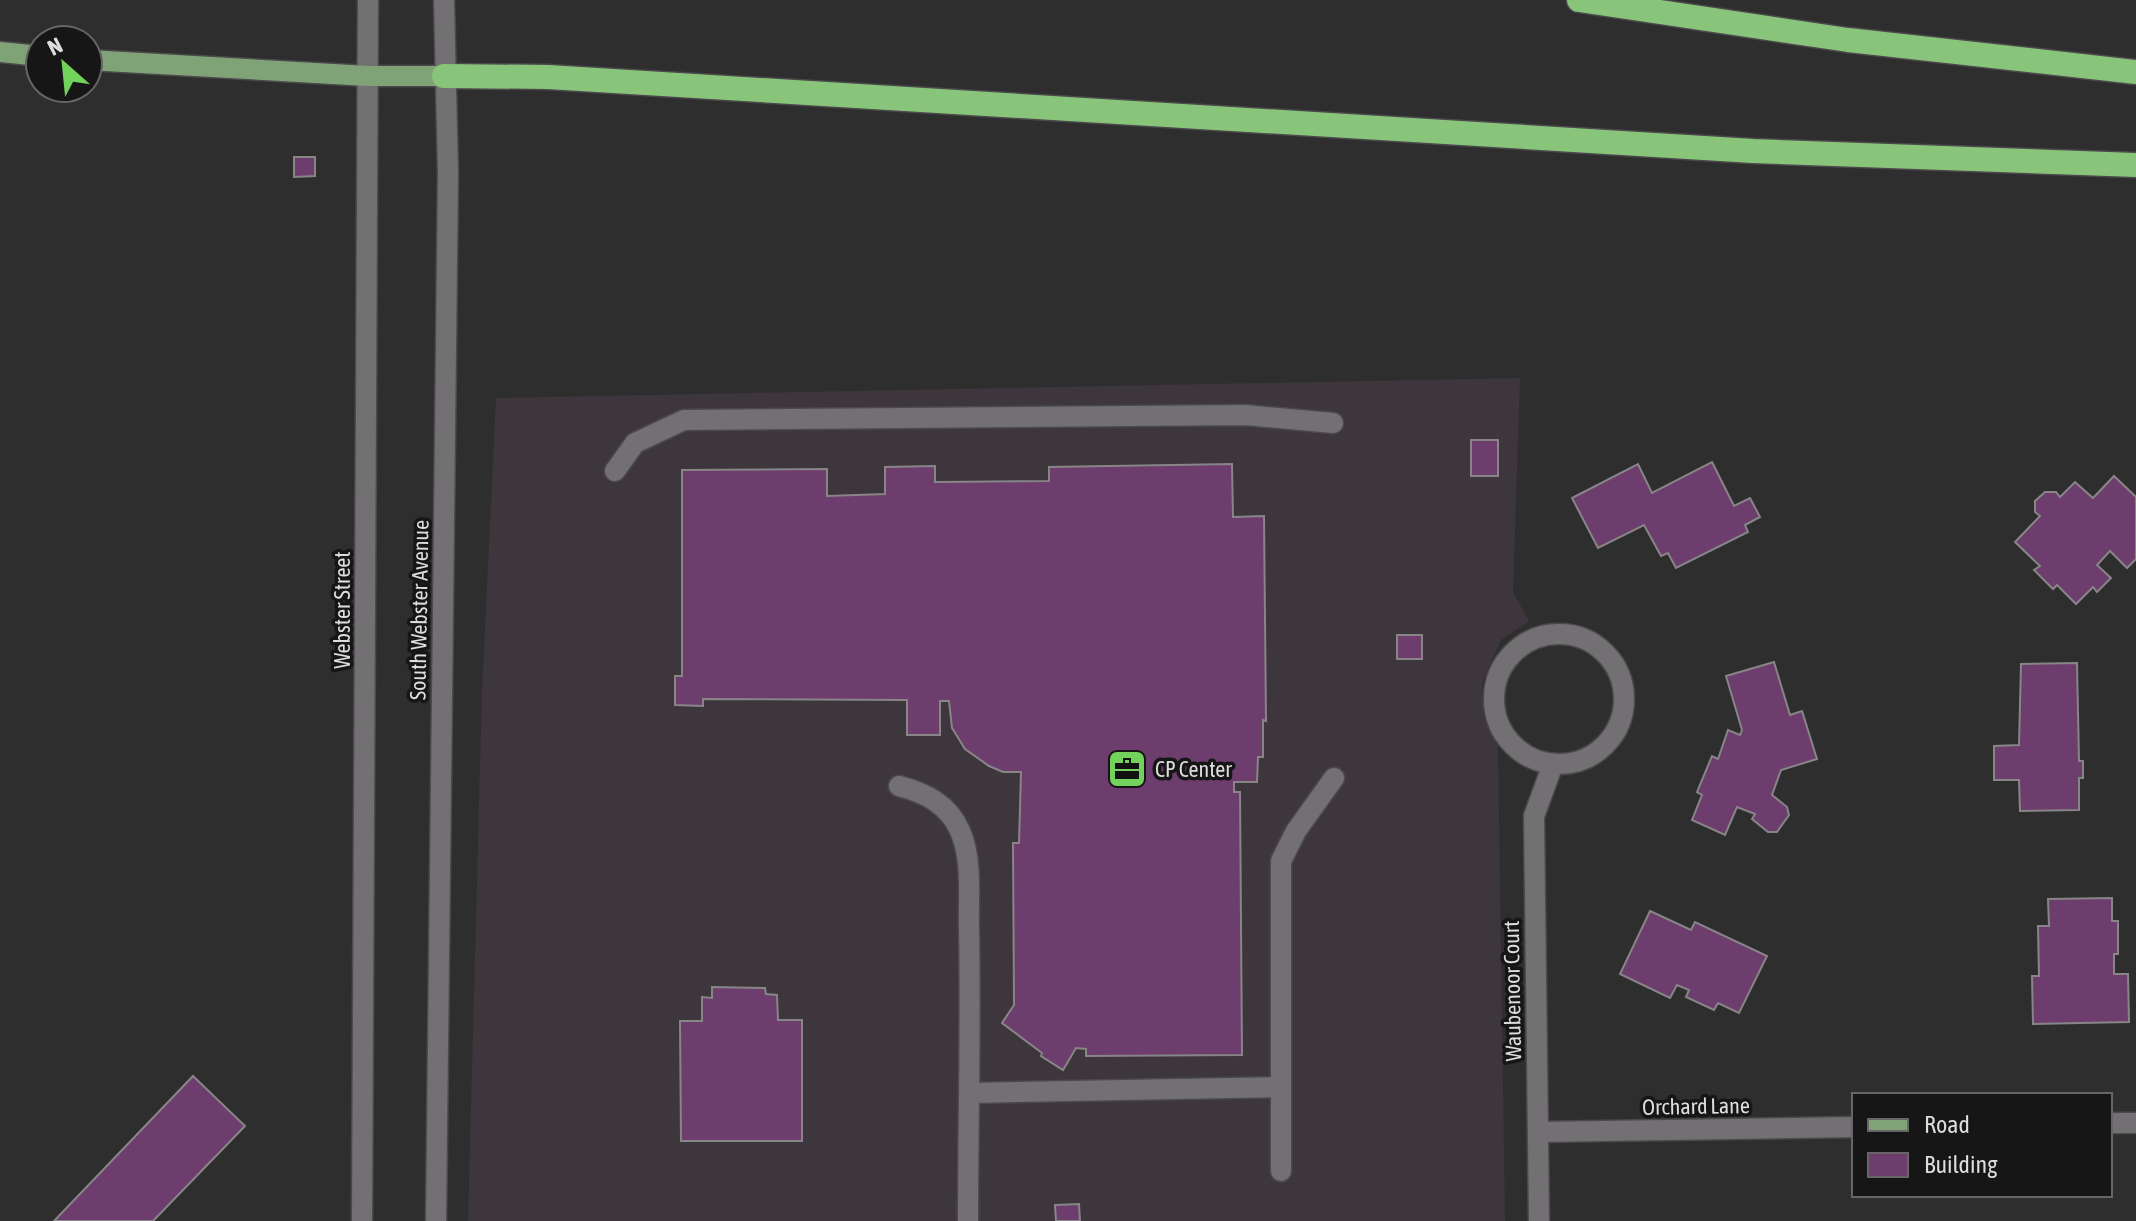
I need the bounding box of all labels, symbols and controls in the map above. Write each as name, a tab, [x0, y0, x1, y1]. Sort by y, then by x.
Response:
north arrow	[24, 24, 104, 104]
text: N	[43, 32, 67, 61]
street label: South Webster Avenue	[404, 520, 434, 700]
street label: Webster Street	[329, 551, 355, 669]
office icon: CP Center	[1106, 748, 1148, 790]
place label: CP Center	[1155, 756, 1232, 782]
street label: Waubenoor Court	[1498, 920, 1526, 1062]
street label: Orchard Lane	[1642, 1092, 1750, 1120]
legend	[1852, 1093, 2112, 1197]
text: Road	[1924, 1111, 1970, 1138]
text: Building	[1924, 1151, 1998, 1178]

